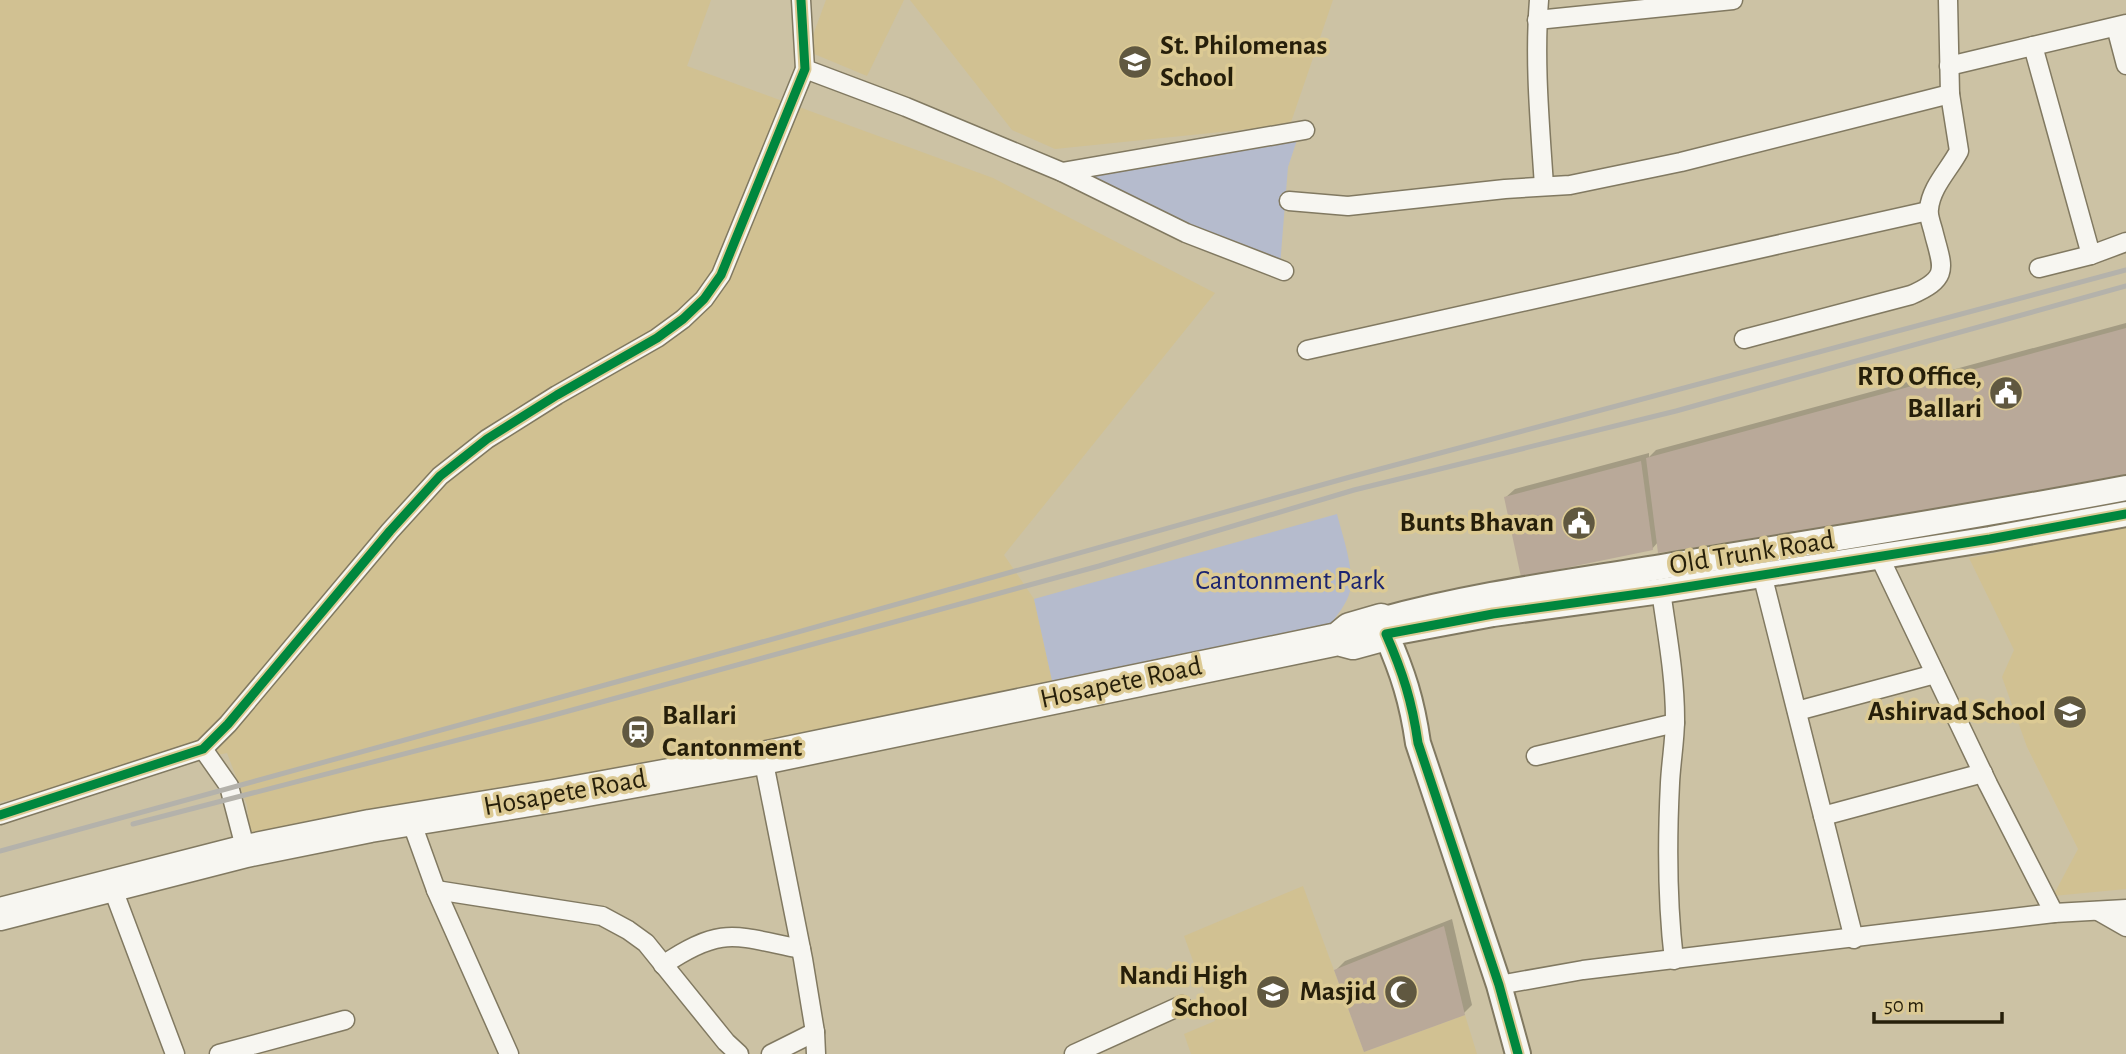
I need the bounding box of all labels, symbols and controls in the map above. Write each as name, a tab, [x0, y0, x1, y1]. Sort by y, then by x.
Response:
place label: St. Philomenas School	[1160, 32, 1327, 92]
school or university icon: St. Philomenas School	[1116, 43, 1154, 81]
place label: RTO Office, Ballari	[1857, 363, 1982, 423]
public building icon: RTO Office, Ballari	[1987, 374, 2025, 412]
public building icon: Bunts Bhavan	[1560, 504, 1598, 542]
place label: Bunts Bhavan	[1399, 509, 1554, 537]
street label: Old Trunk Road	[1668, 526, 1836, 580]
park label: Cantonment Park	[1195, 567, 1385, 595]
street label: Hosapete Road	[1038, 652, 1204, 714]
school or university icon: Ashirvad School	[2051, 693, 2089, 731]
place label: Ashirvad School	[1868, 698, 2046, 726]
place label: Ballari Cantonment	[662, 702, 803, 762]
station icon: Ballari Cantonment	[619, 713, 657, 751]
street label: Hosapete Road	[482, 765, 648, 821]
place label: Nandi High School	[1119, 962, 1248, 1022]
school or university icon: Nandi High School	[1254, 973, 1292, 1011]
mosque icon: Masjid	[1382, 973, 1420, 1011]
place label: Masjid	[1300, 978, 1376, 1006]
scale bar	[1874, 981, 2002, 1025]
text: 50 m	[1884, 995, 1924, 1016]

